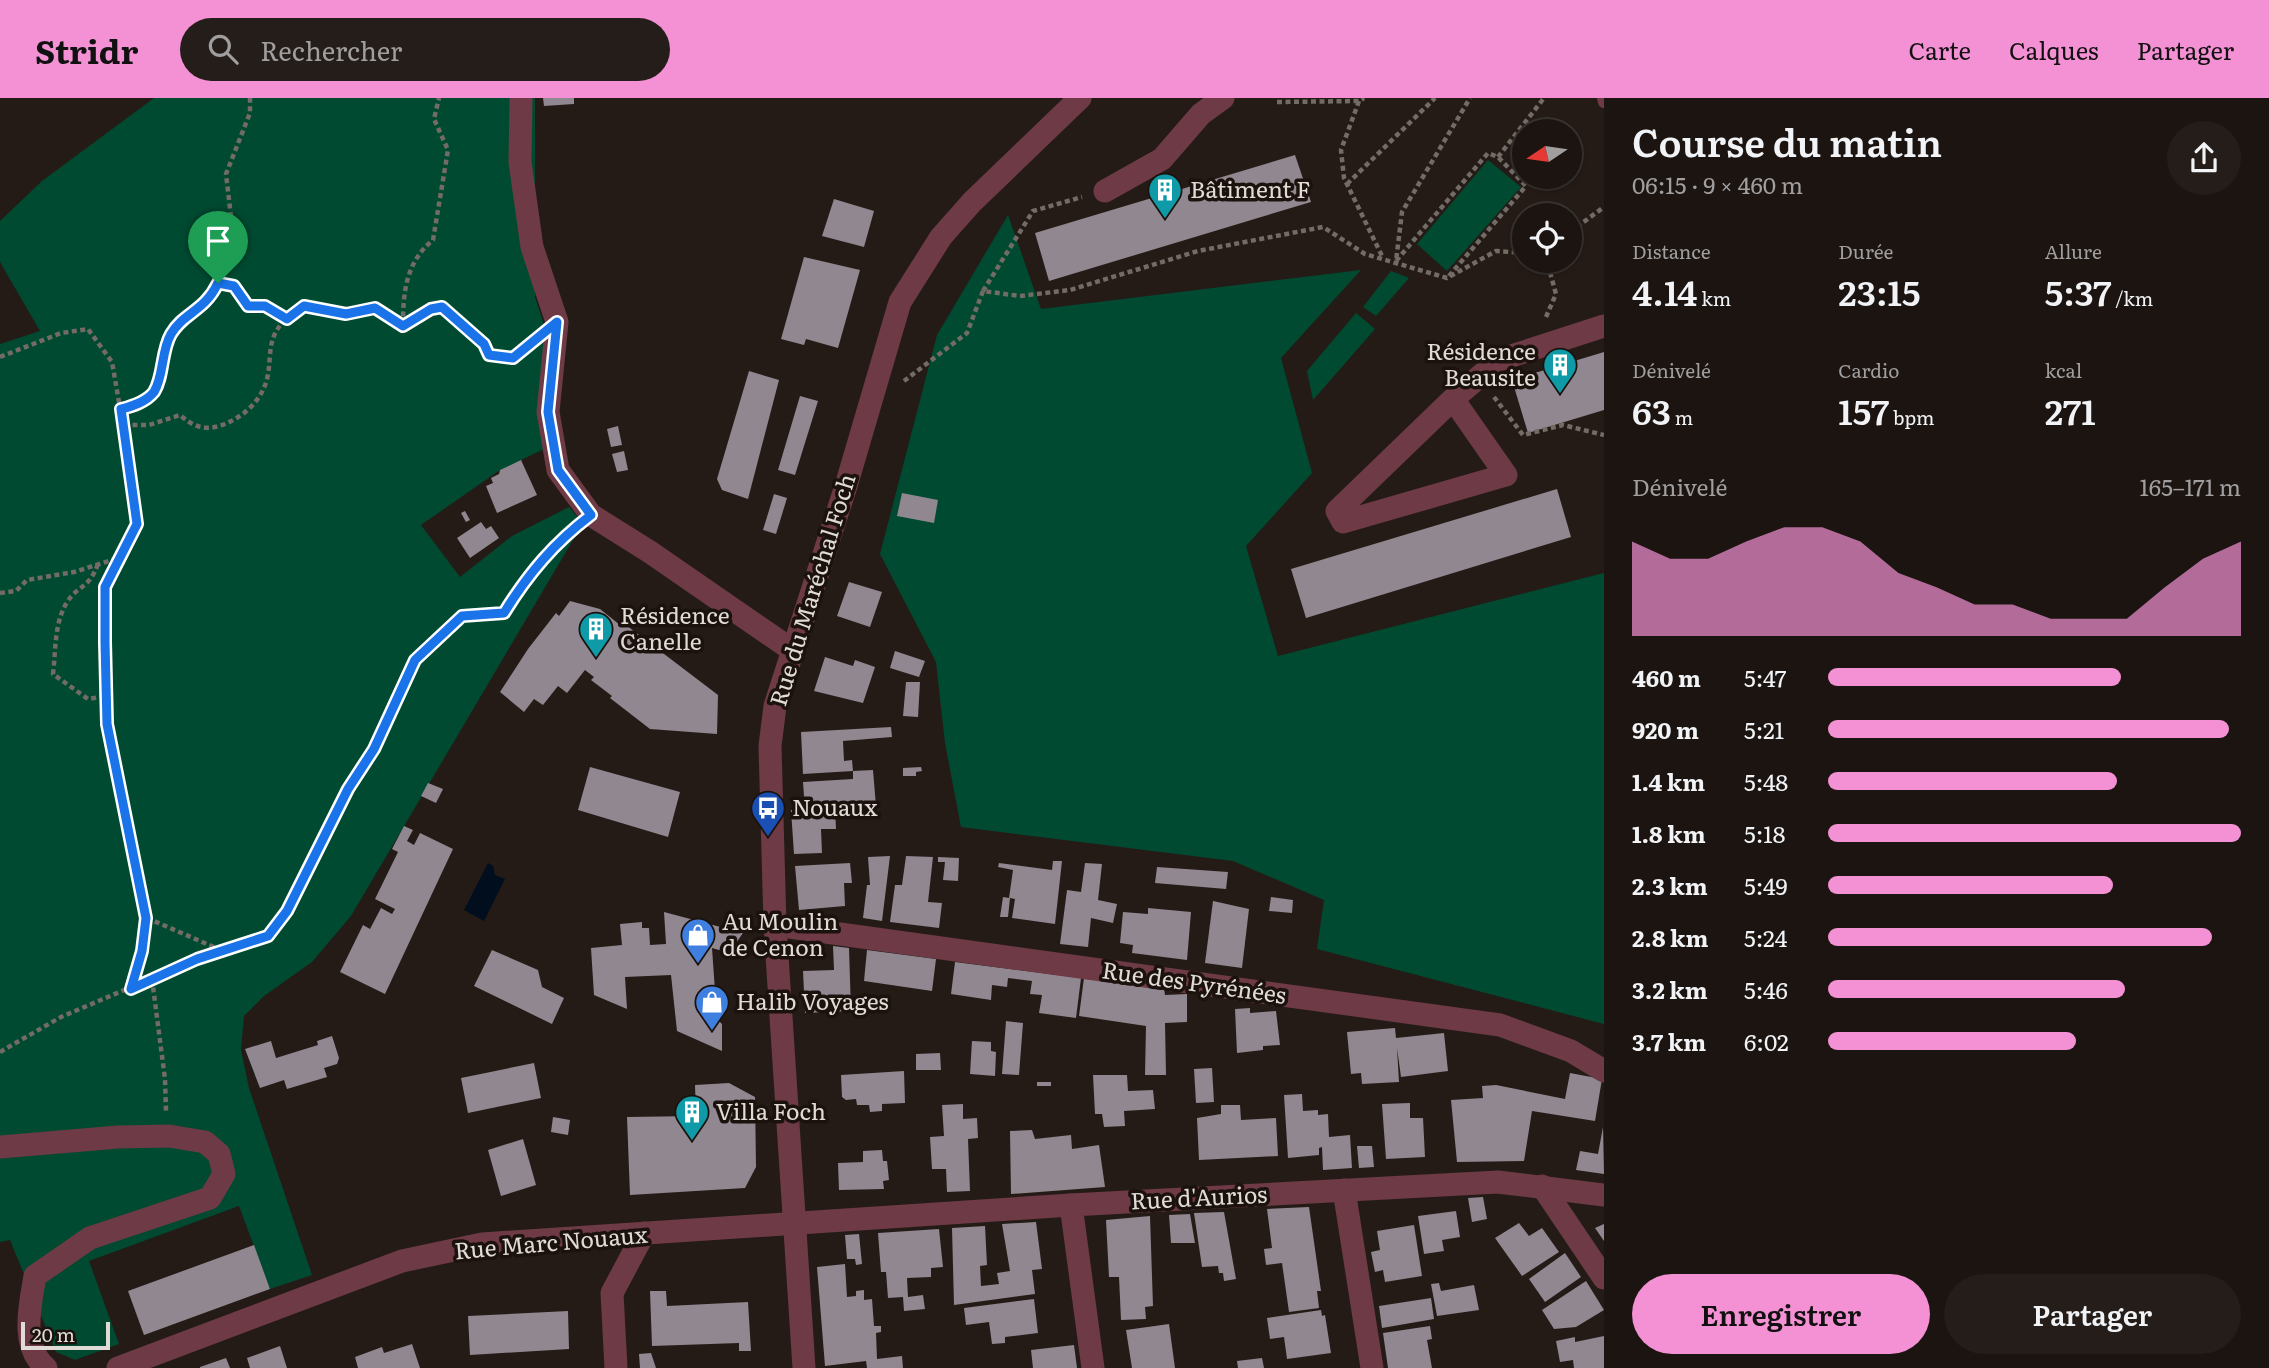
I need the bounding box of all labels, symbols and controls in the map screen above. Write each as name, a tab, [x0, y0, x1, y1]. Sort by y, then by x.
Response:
search box	[180, 18, 670, 81]
text: Stridr	[35, 25, 138, 74]
icon: search	[204, 30, 242, 68]
text: Rechercher	[260, 30, 402, 69]
text: Carte	[1908, 32, 1971, 67]
text: Calques	[2009, 32, 2099, 67]
text: Partager	[2137, 32, 2234, 67]
text: Course du matin	[1632, 112, 1942, 169]
north arrow	[1512, 119, 1582, 189]
map controls	[1512, 119, 1582, 273]
button: share	[2167, 121, 2241, 195]
text: 06:15 · 9 × 460 m	[1632, 167, 1803, 201]
building icon: Bâtiment F	[1146, 171, 1184, 220]
place label: Bâtiment F	[1190, 171, 1310, 205]
button: locate	[1512, 203, 1582, 273]
pin	[188, 211, 248, 283]
icon: arrive	[199, 222, 237, 260]
text: Distance	[1632, 237, 1711, 265]
text: Durée	[1838, 237, 1893, 265]
text: Allure	[2045, 237, 2102, 265]
text: 4.14	[1632, 265, 1697, 317]
text: 23:15	[1838, 265, 1920, 317]
text: 5:37	[2045, 265, 2111, 317]
text: km	[1697, 284, 1731, 312]
text: /km	[2111, 284, 2153, 312]
place label: Résidence Beausite	[1426, 333, 1536, 393]
building icon: Résidence Beausite	[1541, 346, 1579, 395]
text: Dénivelé	[1632, 356, 1711, 384]
text: Cardio	[1838, 356, 1899, 384]
text: kcal	[2045, 356, 2082, 384]
text: 63	[1632, 384, 1671, 436]
text: 157	[1838, 384, 1889, 436]
text: 271	[2045, 384, 2096, 436]
text: m	[1671, 403, 1693, 431]
text: bpm	[1889, 403, 1934, 431]
street label: Rue du Maréchal Foch	[760, 469, 863, 710]
text: Dénivelé	[1632, 469, 1728, 503]
text: 165–171 m	[2140, 469, 2241, 503]
place label: Résidence Canelle	[620, 597, 730, 657]
building icon: Résidence Canelle	[577, 610, 615, 659]
text: 460 m	[1632, 660, 1701, 694]
text: 5:47	[1744, 660, 1786, 694]
text: 920 m	[1632, 712, 1699, 746]
text: 5:21	[1744, 712, 1784, 746]
text: 1.4 km	[1632, 764, 1705, 798]
text: 5:48	[1744, 764, 1788, 798]
bus stop icon: Nouaux	[749, 789, 787, 838]
place label: Nouaux	[792, 789, 877, 823]
text: 1.8 km	[1632, 816, 1706, 850]
text: 5:18	[1744, 816, 1785, 850]
text: 2.3 km	[1632, 868, 1708, 902]
text: 5:49	[1744, 868, 1788, 902]
place label: Au Moulin de Cenon	[722, 903, 838, 963]
shop icon: Au Moulin de Cenon	[679, 916, 717, 965]
text: 2.8 km	[1632, 920, 1708, 954]
text: 5:24	[1744, 920, 1787, 954]
street label: Rue des Pyrénées	[1100, 951, 1289, 1011]
text: 3.2 km	[1632, 972, 1708, 1006]
text: 5:46	[1744, 972, 1788, 1006]
shop icon: Halib Voyages	[693, 983, 731, 1032]
place label: Halib Voyages	[736, 983, 889, 1017]
text: 3.7 km	[1632, 1024, 1706, 1058]
text: 6:02	[1744, 1024, 1789, 1058]
building icon: Villa Foch	[673, 1093, 711, 1142]
place label: Villa Foch	[716, 1093, 826, 1127]
street label: Rue d'Aurios	[1130, 1175, 1268, 1217]
street label: Rue Marc Nouaux	[453, 1216, 649, 1266]
button: Enregistrer	[1632, 1274, 1930, 1354]
button: Partager	[1944, 1274, 2241, 1354]
scale bar	[21, 1319, 110, 1351]
text: 20 m	[32, 1320, 75, 1348]

